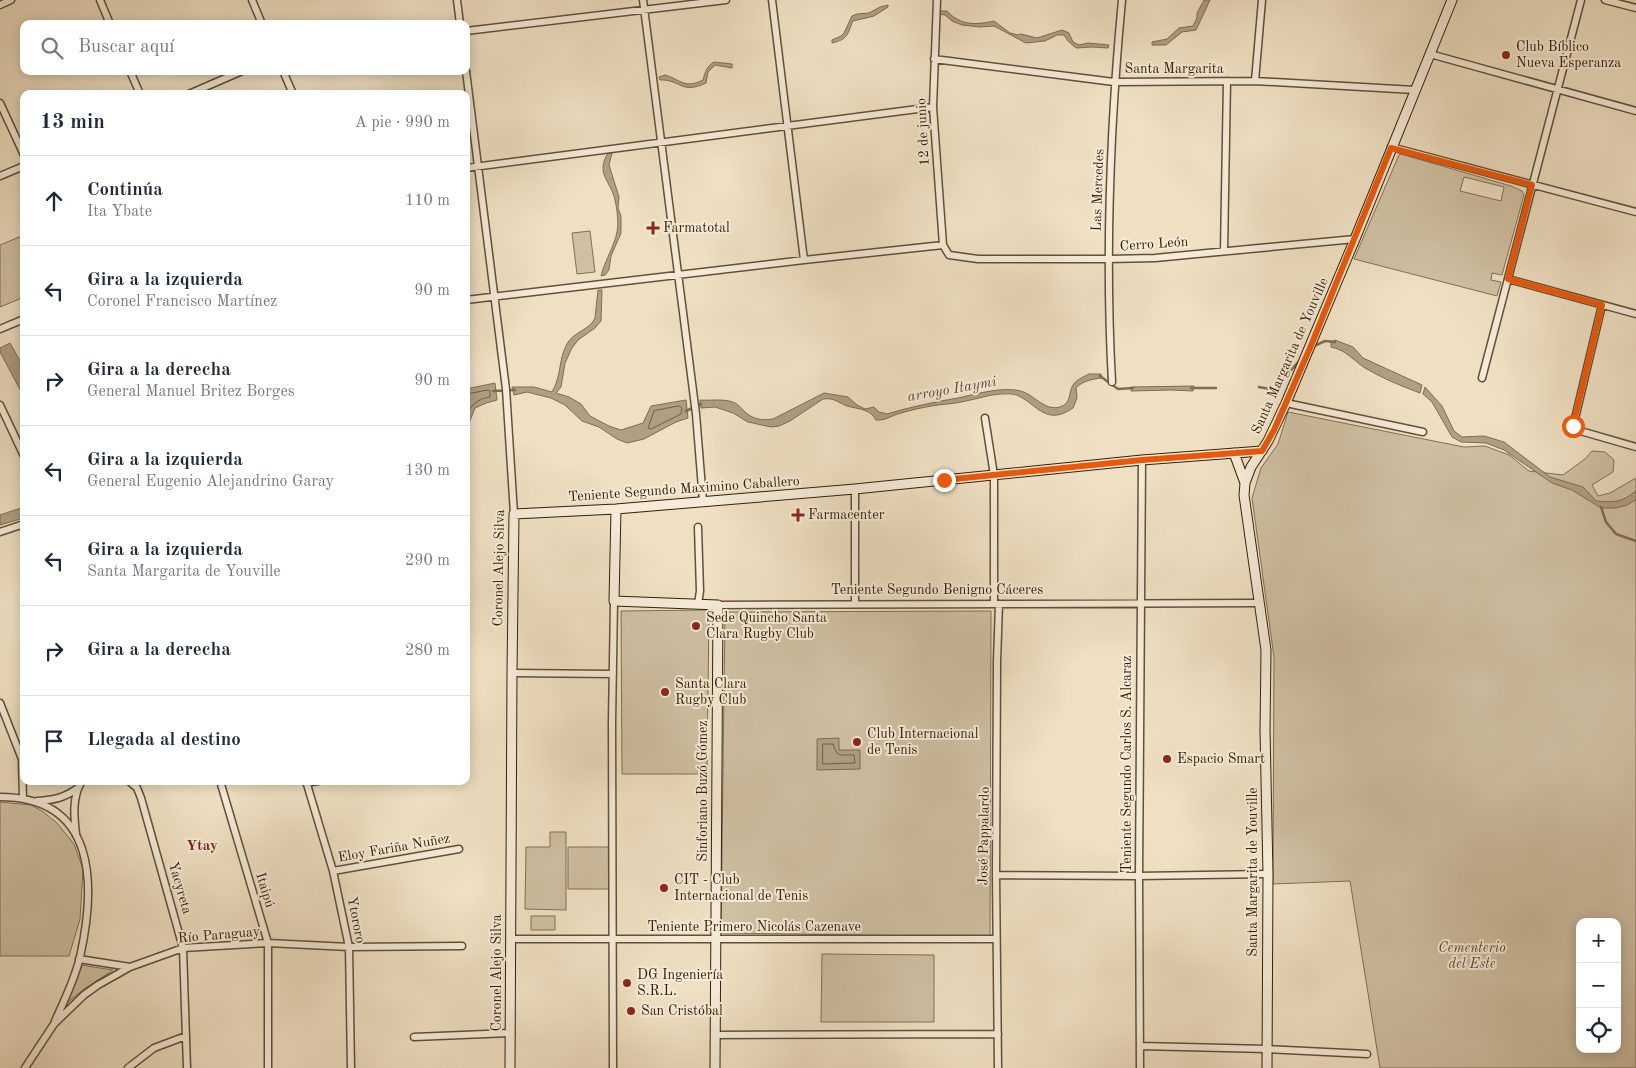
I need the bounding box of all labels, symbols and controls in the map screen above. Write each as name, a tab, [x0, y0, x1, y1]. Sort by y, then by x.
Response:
search box	[20, 20, 470, 75]
icon: search	[38, 34, 66, 62]
text: Buscar aquí	[78, 38, 174, 57]
place label: Club Bíblico Nueva Esperanza	[1516, 40, 1621, 70]
marker: Club Bíblico Nueva Esperanza	[1500, 49, 1512, 61]
street label: Santa Margarita	[1124, 62, 1224, 76]
street label: 12 de junio	[914, 98, 932, 166]
text: 13 min	[40, 112, 105, 133]
text: A pie · 990 m	[355, 115, 450, 131]
street label: Las Mercedes	[1090, 148, 1106, 232]
text: Continúa	[87, 181, 163, 200]
icon: ahead	[40, 187, 68, 215]
text: 110 m	[405, 193, 450, 209]
text: Ita Ybate	[87, 204, 152, 220]
place label: Farmatotal	[663, 221, 730, 235]
marker: Farmatotal	[647, 222, 659, 234]
street label: Cerro León	[1119, 235, 1189, 253]
text: Gira a la izquierda	[87, 271, 243, 290]
street label: Santa Margarita de Youville	[1249, 276, 1331, 436]
icon: left	[40, 277, 68, 305]
text: 90 m	[414, 283, 450, 299]
text: Coronel Francisco Martínez	[87, 294, 277, 310]
text: Gira a la derecha	[87, 361, 231, 380]
icon: right	[40, 367, 68, 395]
text: 90 m	[414, 373, 450, 389]
water label: arroyo Itaymi	[906, 375, 998, 405]
text: General Manuel Britez Borges	[87, 384, 295, 400]
route start	[1562, 415, 1585, 438]
text: Gira a la izquierda	[87, 451, 243, 470]
icon: left	[40, 457, 68, 485]
text: 130 m	[405, 463, 450, 479]
route end	[933, 469, 956, 492]
text: General Eugenio Alejandrino Garay	[87, 474, 334, 490]
street label: Teniente Segundo Maximino Caballero	[568, 474, 800, 504]
place label: Farmacenter	[808, 508, 885, 522]
street label: Coronel Alejo Silva	[491, 509, 507, 627]
marker: Farmacenter	[792, 509, 804, 521]
text: Gira a la izquierda	[87, 541, 243, 560]
icon: left	[40, 547, 68, 575]
text: 290 m	[405, 553, 450, 569]
text: Santa Margarita de Youville	[87, 564, 281, 580]
street label: Teniente Segundo Benigno Cáceres	[831, 583, 1043, 597]
place label: Sede Quincho Santa Clara Rugby Club	[706, 611, 827, 641]
marker: Sede Quincho Santa Clara Rugby Club	[690, 620, 702, 632]
icon: right	[40, 637, 68, 665]
text: Gira a la derecha	[87, 641, 231, 660]
text: 280 m	[405, 643, 450, 659]
street label: Teniente Segundo Carlos S. Alcaraz	[1120, 655, 1134, 873]
place label: Santa Clara Rugby Club	[675, 677, 747, 707]
marker: Santa Clara Rugby Club	[659, 686, 671, 698]
street label: Sinforiano Buzó Gómez	[696, 720, 710, 862]
icon: arrive	[40, 727, 68, 755]
place label: Club Internacional de Tenis	[867, 727, 979, 757]
text: Llegada al destino	[87, 731, 241, 750]
marker: Club Internacional de Tenis	[851, 736, 863, 748]
place label: Espacio Smart	[1177, 752, 1265, 766]
marker: Espacio Smart	[1161, 753, 1173, 765]
street label: José Pappalardo	[976, 786, 992, 886]
street label: Santa Margarita de Youville	[1246, 787, 1260, 957]
street label: Eloy Fariña Nuñez	[337, 831, 451, 865]
district label: Ytay	[186, 839, 218, 854]
street label: Yacyreta	[166, 860, 194, 916]
street label: Itaipú	[253, 871, 277, 910]
place label: CIT - Club Internacional de Tenis	[674, 873, 808, 903]
marker: CIT - Club Internacional de Tenis	[658, 882, 670, 894]
street label: Ytororo	[345, 895, 367, 945]
street label: Coronel Alejo Silva	[490, 914, 504, 1032]
map controls	[1576, 918, 1621, 1053]
button: +	[1576, 918, 1621, 963]
street label: Teniente Primero Nicolás Cazenave	[647, 920, 861, 934]
street label: Río Paraguay	[177, 924, 261, 946]
park label: Cementerio del Este	[1438, 941, 1506, 971]
button: −	[1576, 963, 1621, 1008]
place label: DG Ingeniería S.R.L.	[637, 968, 723, 998]
marker: DG Ingeniería S.R.L.	[621, 977, 633, 989]
place label: San Cristóbal	[641, 1004, 723, 1018]
marker: San Cristóbal	[625, 1005, 637, 1017]
button: locate	[1576, 1008, 1621, 1053]

